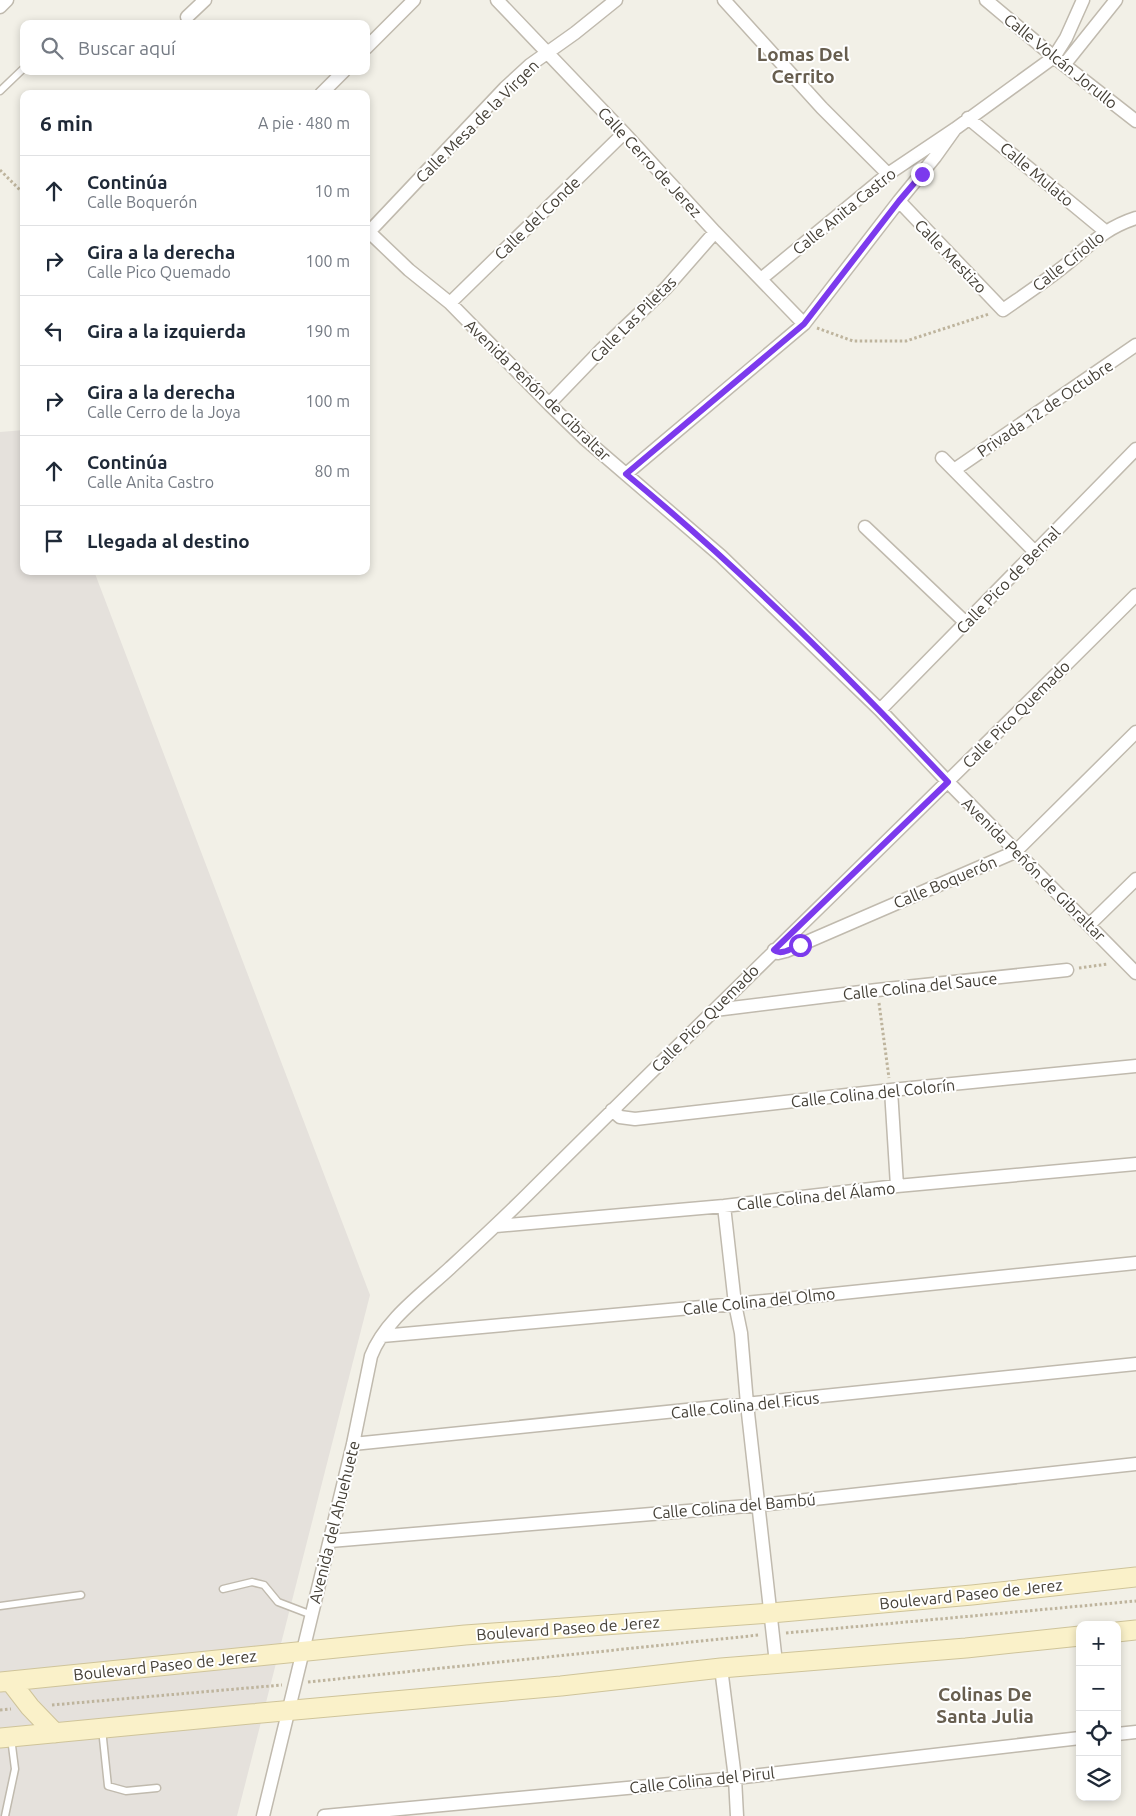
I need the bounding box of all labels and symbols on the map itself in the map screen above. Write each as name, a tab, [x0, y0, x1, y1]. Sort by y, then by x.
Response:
street label: Calle Volcán Jorullo	[1001, 10, 1121, 112]
district label: Lomas Del Cerrito	[757, 43, 850, 87]
street label: Calle Mesa de la Virgen	[412, 56, 542, 186]
street label: Calle Cerro de Jerez	[594, 103, 706, 221]
street label: Calle Mulato	[997, 138, 1077, 210]
route end	[911, 163, 934, 186]
street label: Calle Anita Castro	[789, 164, 899, 258]
street label: Calle del Conde	[491, 173, 583, 263]
street label: Calle Mestizo	[911, 215, 991, 297]
street label: Calle Criollo	[1029, 227, 1107, 295]
street label: Calle Las Piletas	[586, 272, 680, 366]
street label: Avenida Peñón de Gibraltar	[462, 316, 614, 464]
street label: Privada 12 de Octubre	[974, 356, 1116, 460]
street label: Calle Pico de Bernal	[952, 523, 1064, 637]
street label: Calle Pico Quemado	[959, 657, 1073, 771]
street label: Avenida Peñón de Gibraltar	[959, 794, 1109, 944]
street label: Calle Boquerón	[891, 852, 999, 912]
route start	[789, 934, 812, 957]
street label: Calle Pico Quemado	[648, 961, 762, 1075]
street label: Calle Colina del Sauce	[842, 969, 998, 1003]
street label: Calle Colina del Colorín	[790, 1075, 956, 1111]
street label: Calle Colina del Álamo	[736, 1177, 896, 1213]
street label: Calle Colina del Olmo	[682, 1284, 836, 1318]
street label: Calle Colina del Ficus	[670, 1388, 820, 1422]
street label: Avenida del Ahuehuete	[305, 1439, 363, 1605]
street label: Calle Colina del Bambú	[652, 1490, 816, 1522]
street label: Boulevard Paseo de Jerez	[879, 1575, 1063, 1613]
street label: Boulevard Paseo de Jerez	[476, 1613, 660, 1643]
street label: Boulevard Paseo de Jerez	[73, 1646, 257, 1684]
district label: Colinas De Santa Julia	[936, 1683, 1034, 1727]
street label: Calle Colina del Pirul	[628, 1763, 776, 1797]

